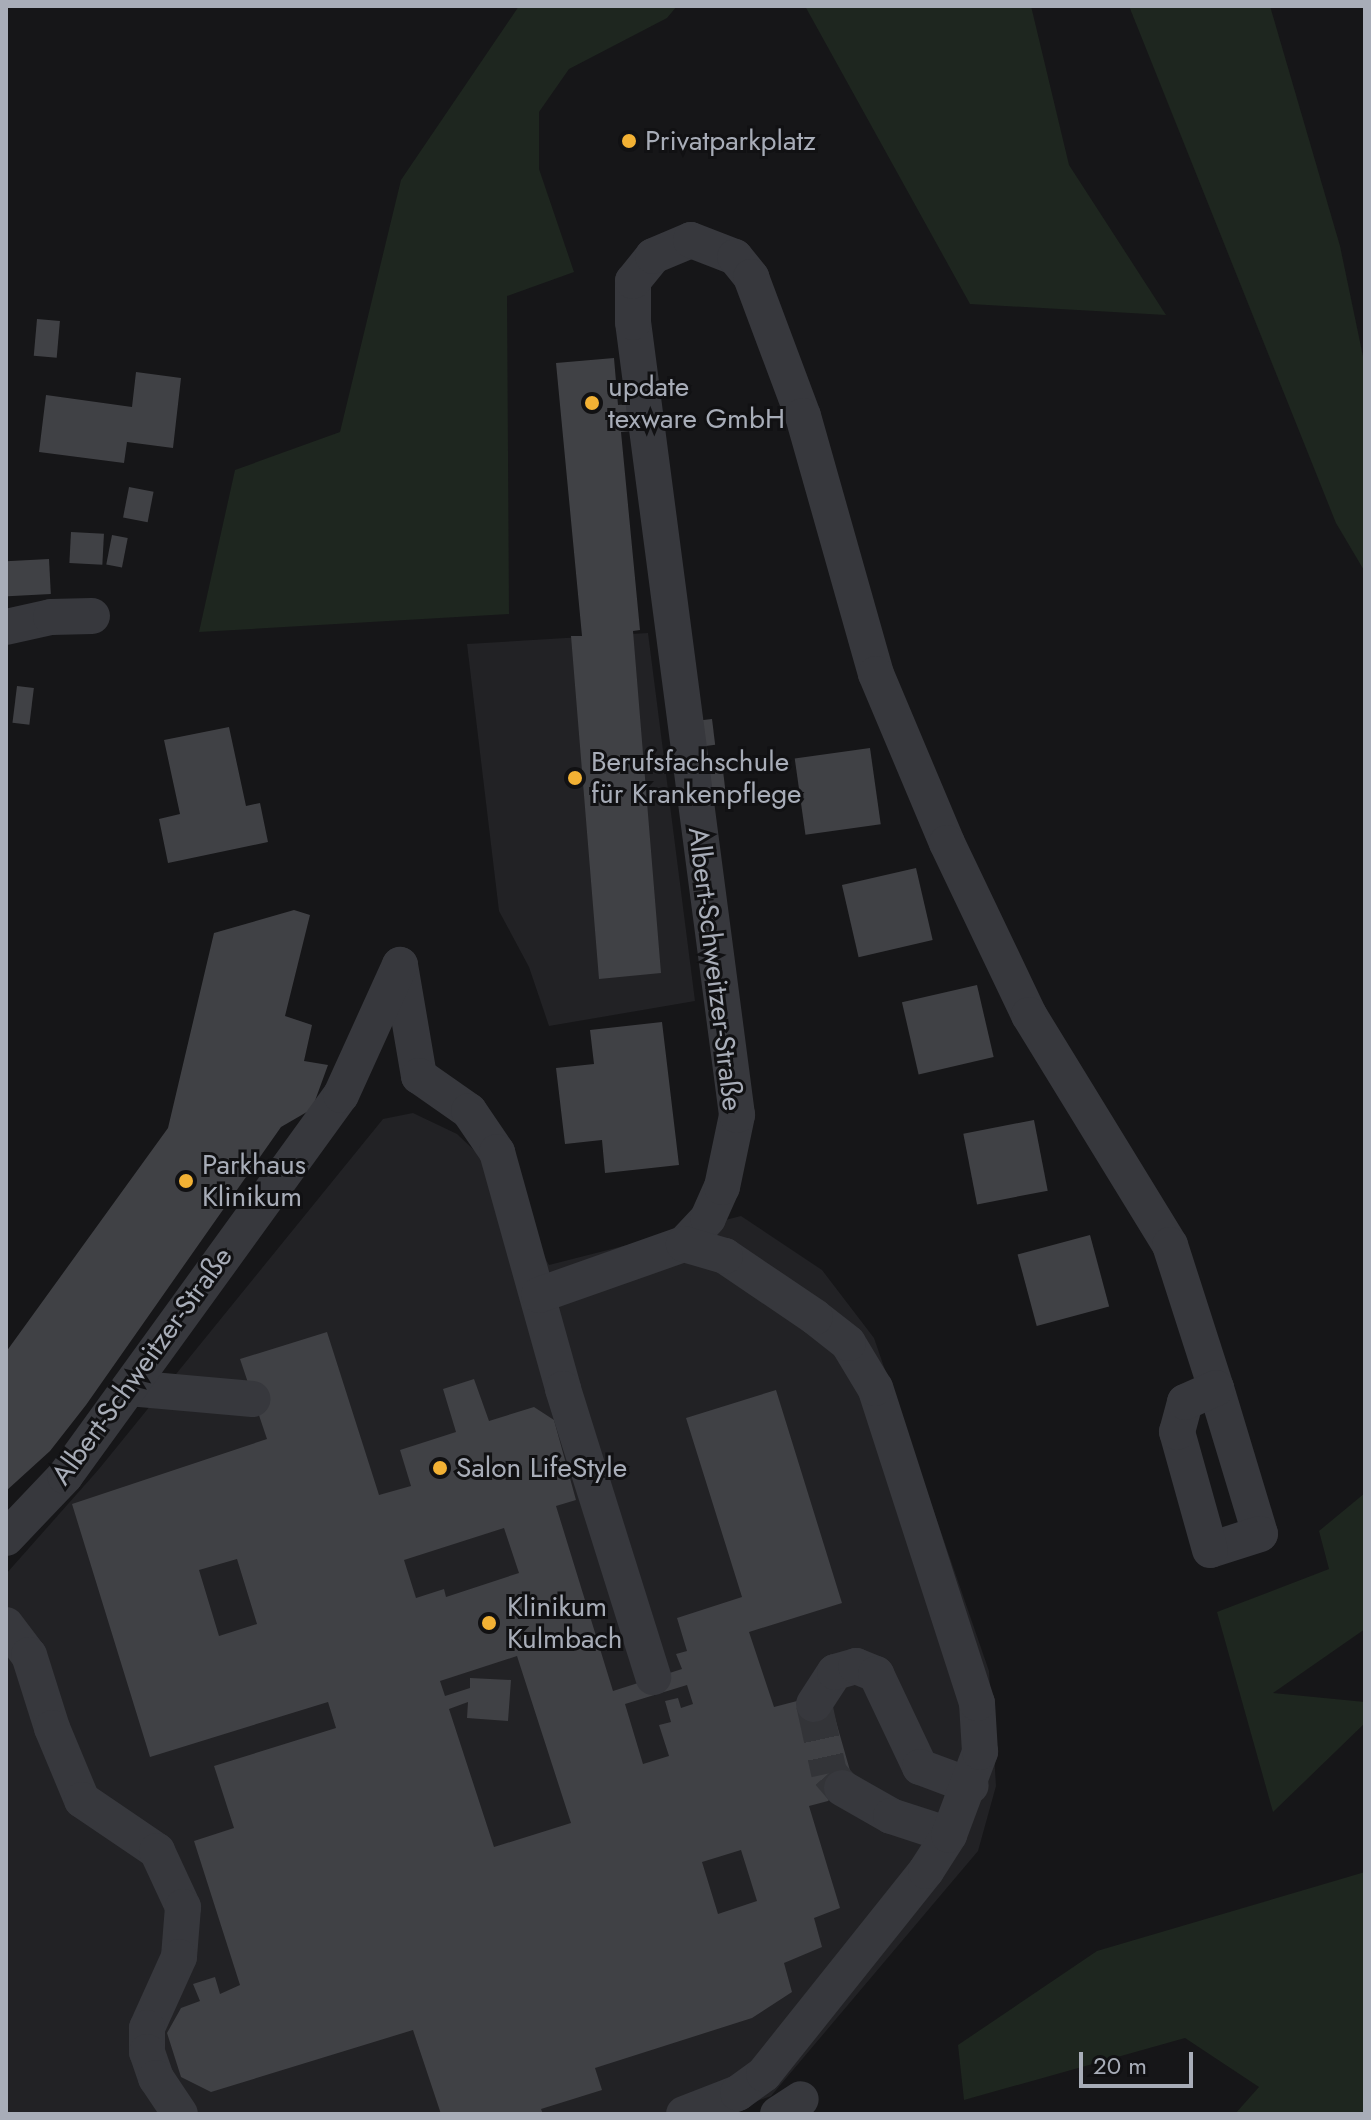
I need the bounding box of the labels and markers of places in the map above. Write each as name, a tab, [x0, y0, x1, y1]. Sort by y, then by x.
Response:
place label: Privatparkplatz	[645, 124, 816, 158]
marker: Privatparkplatz	[620, 132, 638, 150]
place label: update texware GmbH	[608, 370, 785, 436]
marker: update texware GmbH	[583, 394, 601, 412]
place label: Berufsfachschule für Krankenpflege	[591, 745, 802, 811]
marker: Berufsfachschule für Krankenpflege	[566, 769, 584, 787]
place label: Parkhaus Klinikum	[202, 1148, 306, 1214]
marker: Parkhaus Klinikum	[177, 1172, 195, 1190]
place label: Salon LifeStyle	[456, 1451, 627, 1485]
marker: Salon LifeStyle	[431, 1459, 449, 1477]
place label: Klinikum Kulmbach	[507, 1590, 622, 1656]
marker: Klinikum Kulmbach	[478, 1612, 500, 1634]

